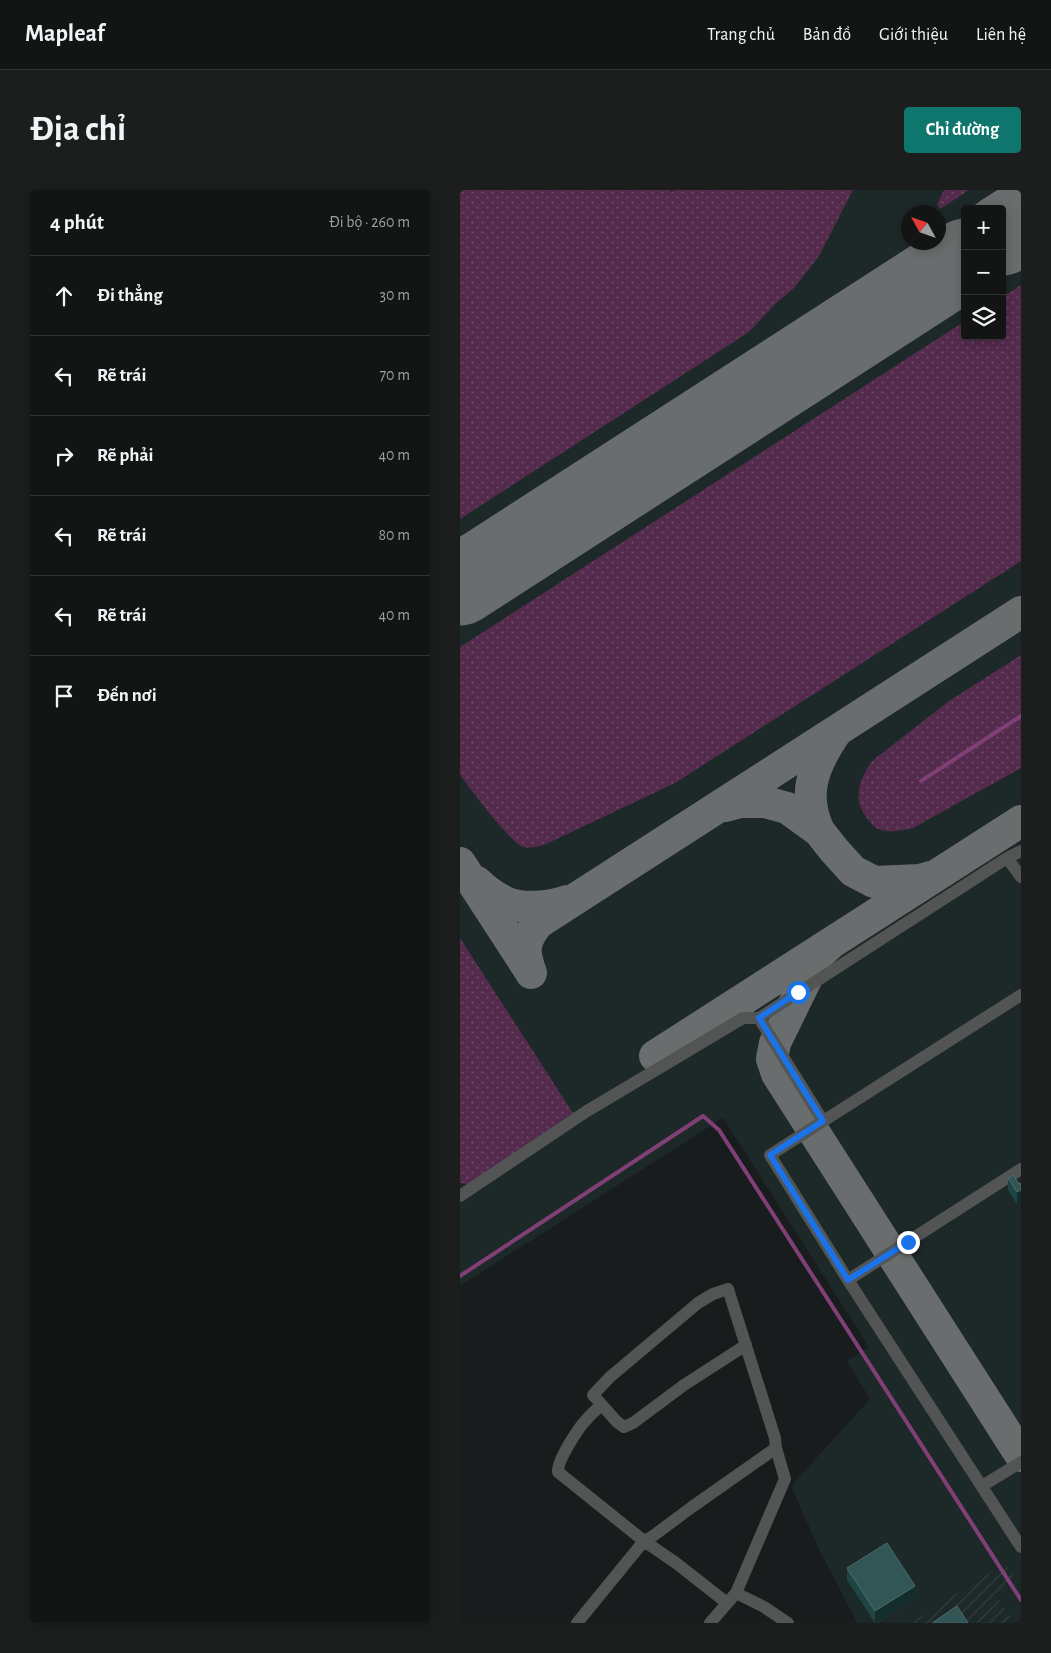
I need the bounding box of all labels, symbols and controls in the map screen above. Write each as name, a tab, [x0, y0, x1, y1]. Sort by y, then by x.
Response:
text: Mapleaf	[25, 22, 105, 46]
text: Trang chủ	[707, 26, 775, 44]
text: Bản đồ	[803, 26, 851, 44]
text: Giới thiệu	[879, 26, 948, 44]
text: Liên hệ	[976, 26, 1026, 44]
button: Chỉ đường	[904, 107, 1021, 153]
text: Địa chỉ	[30, 112, 126, 147]
north arrow	[901, 205, 946, 250]
map controls	[961, 205, 1006, 340]
button: +	[961, 205, 1006, 250]
text: 4 phút	[50, 212, 104, 233]
text: Đi bộ · 260 m	[329, 214, 410, 230]
button: −	[961, 250, 1006, 295]
icon: ahead	[50, 282, 78, 310]
text: Đi thẳng	[97, 286, 163, 305]
text: 30 m	[380, 287, 410, 303]
button: layers	[961, 295, 1006, 340]
icon: left	[50, 362, 78, 390]
text: Rẽ trái	[97, 366, 146, 385]
text: 70 m	[379, 367, 410, 383]
icon: right	[50, 442, 78, 470]
text: Rẽ phải	[97, 446, 154, 465]
text: 40 m	[378, 447, 410, 463]
icon: left	[50, 522, 78, 550]
text: Rẽ trái	[97, 526, 146, 545]
text: 80 m	[379, 527, 410, 543]
icon: left	[50, 602, 78, 630]
text: Rẽ trái	[97, 606, 146, 625]
text: 40 m	[378, 607, 410, 623]
icon: arrive	[50, 682, 78, 710]
text: Đến nơi	[97, 686, 157, 705]
route start	[787, 981, 810, 1004]
route end	[897, 1231, 920, 1254]

